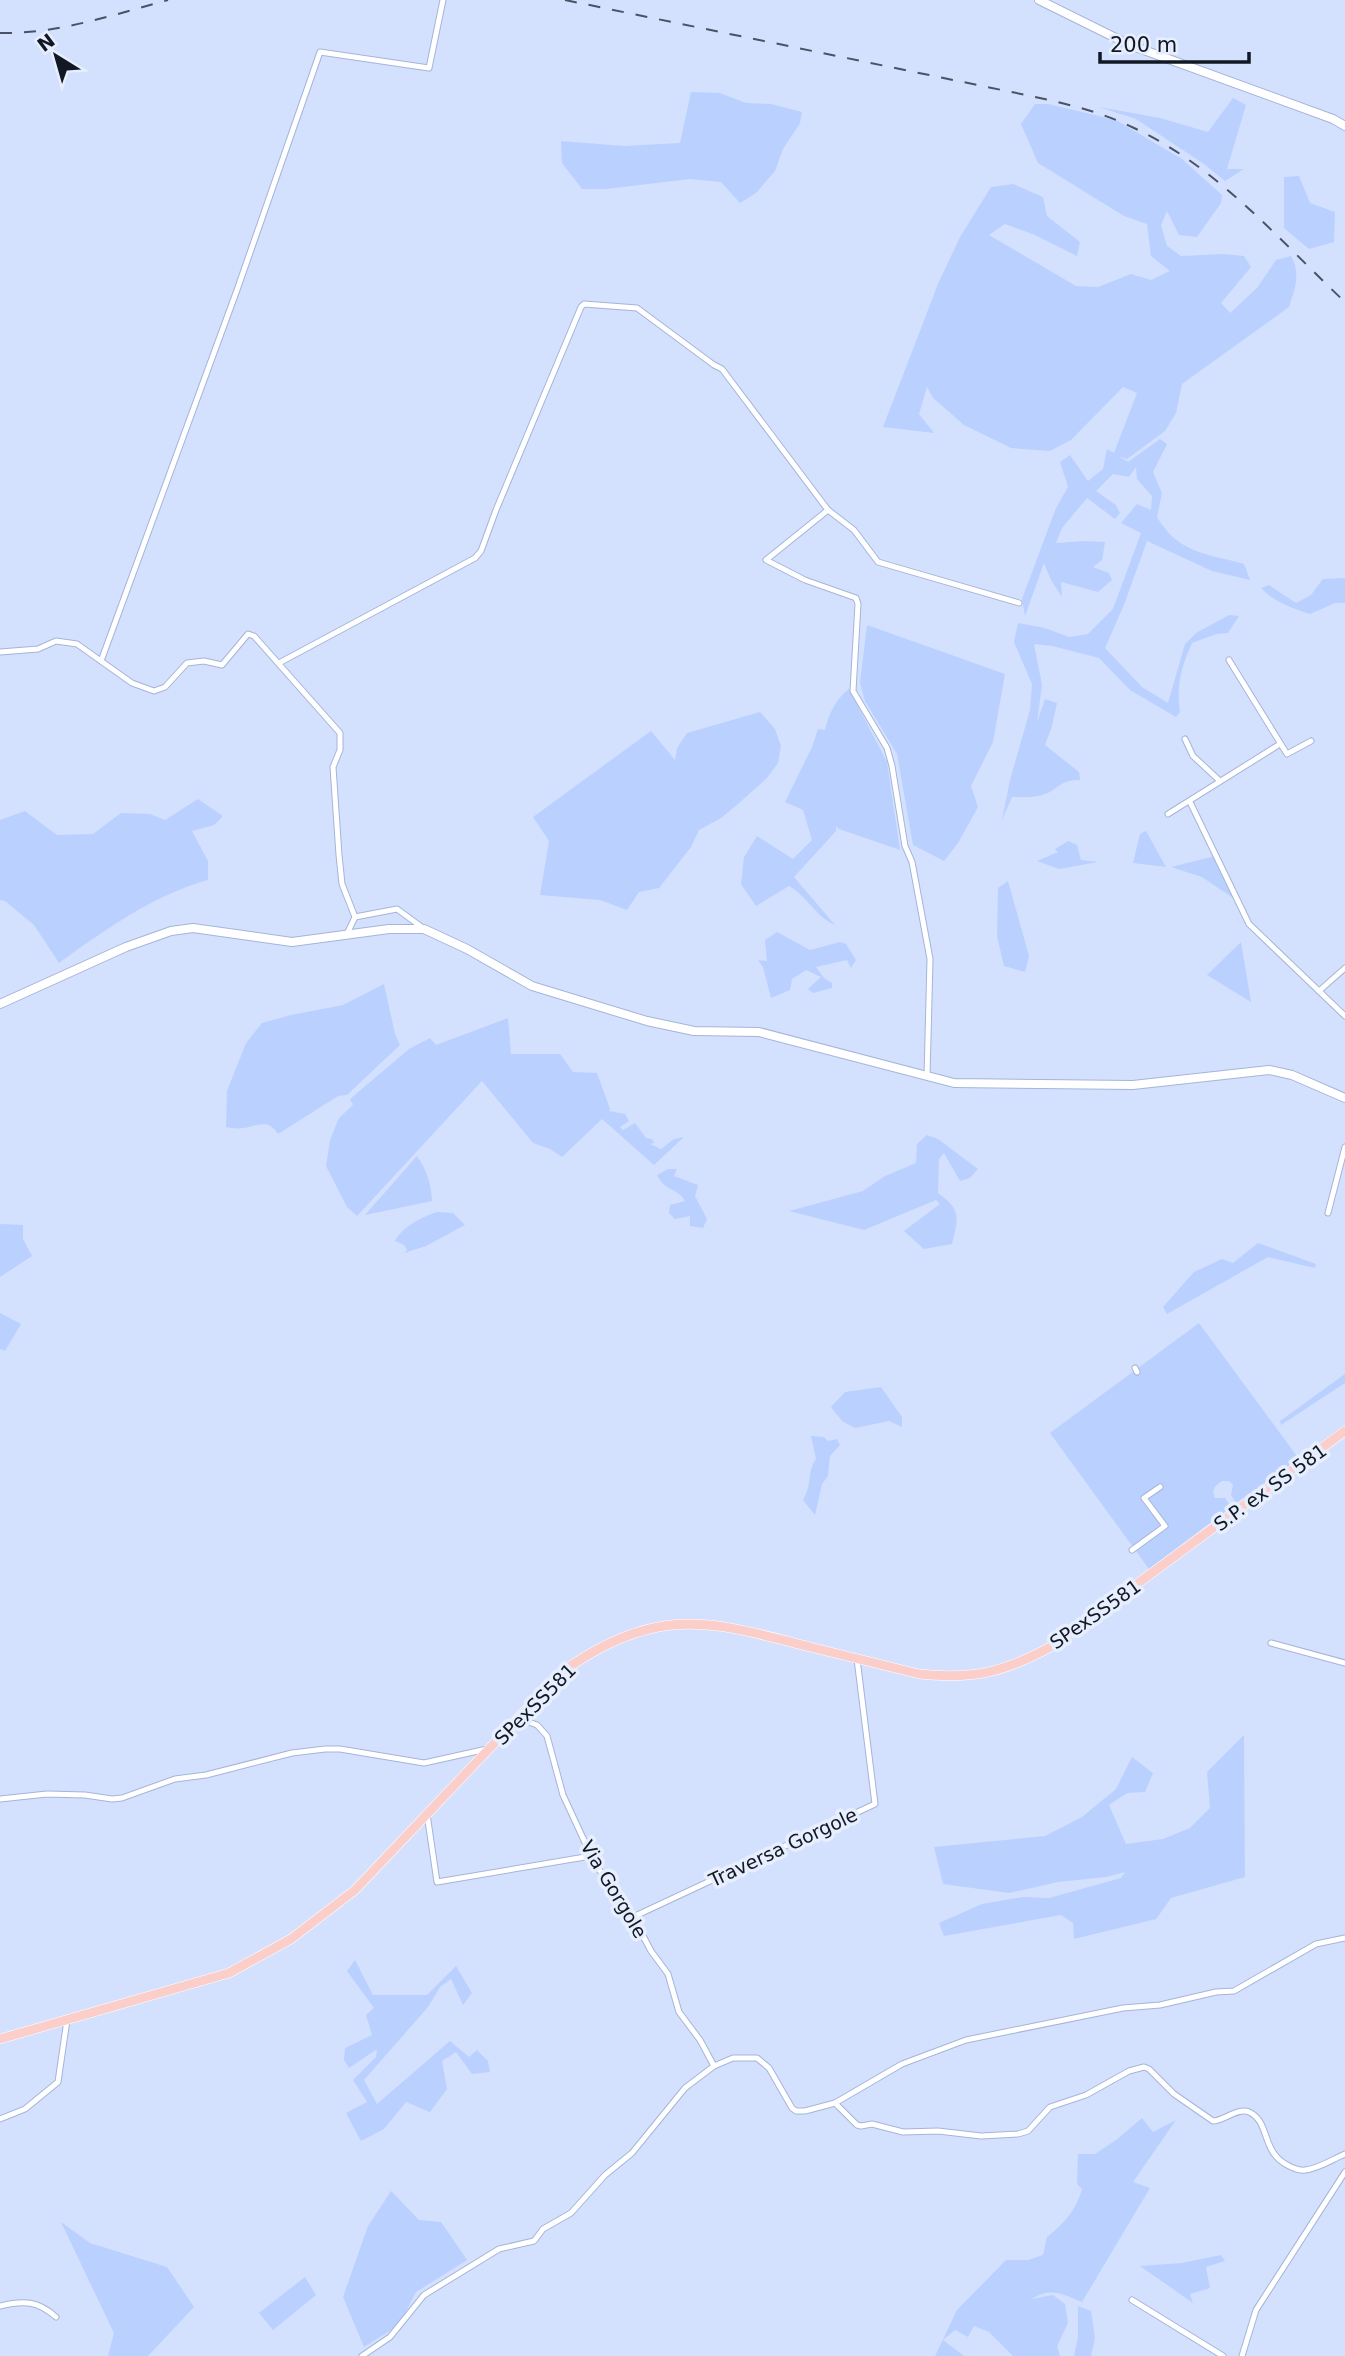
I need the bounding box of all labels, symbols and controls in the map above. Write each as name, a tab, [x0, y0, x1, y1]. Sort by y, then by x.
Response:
north arrow	[21, 21, 91, 91]
scale bar	[1100, 21, 1249, 65]
text: N	[33, 29, 59, 56]
text: 200 m	[1110, 33, 1177, 57]
street label: S.P. ex SS 581	[1209, 1439, 1331, 1535]
street label: SPexSS581	[1045, 1575, 1145, 1653]
street label: SPexSS581	[490, 1659, 580, 1749]
street label: Traversa Gorgole	[704, 1803, 861, 1891]
street label: Via Gorgole	[576, 1836, 652, 1942]

